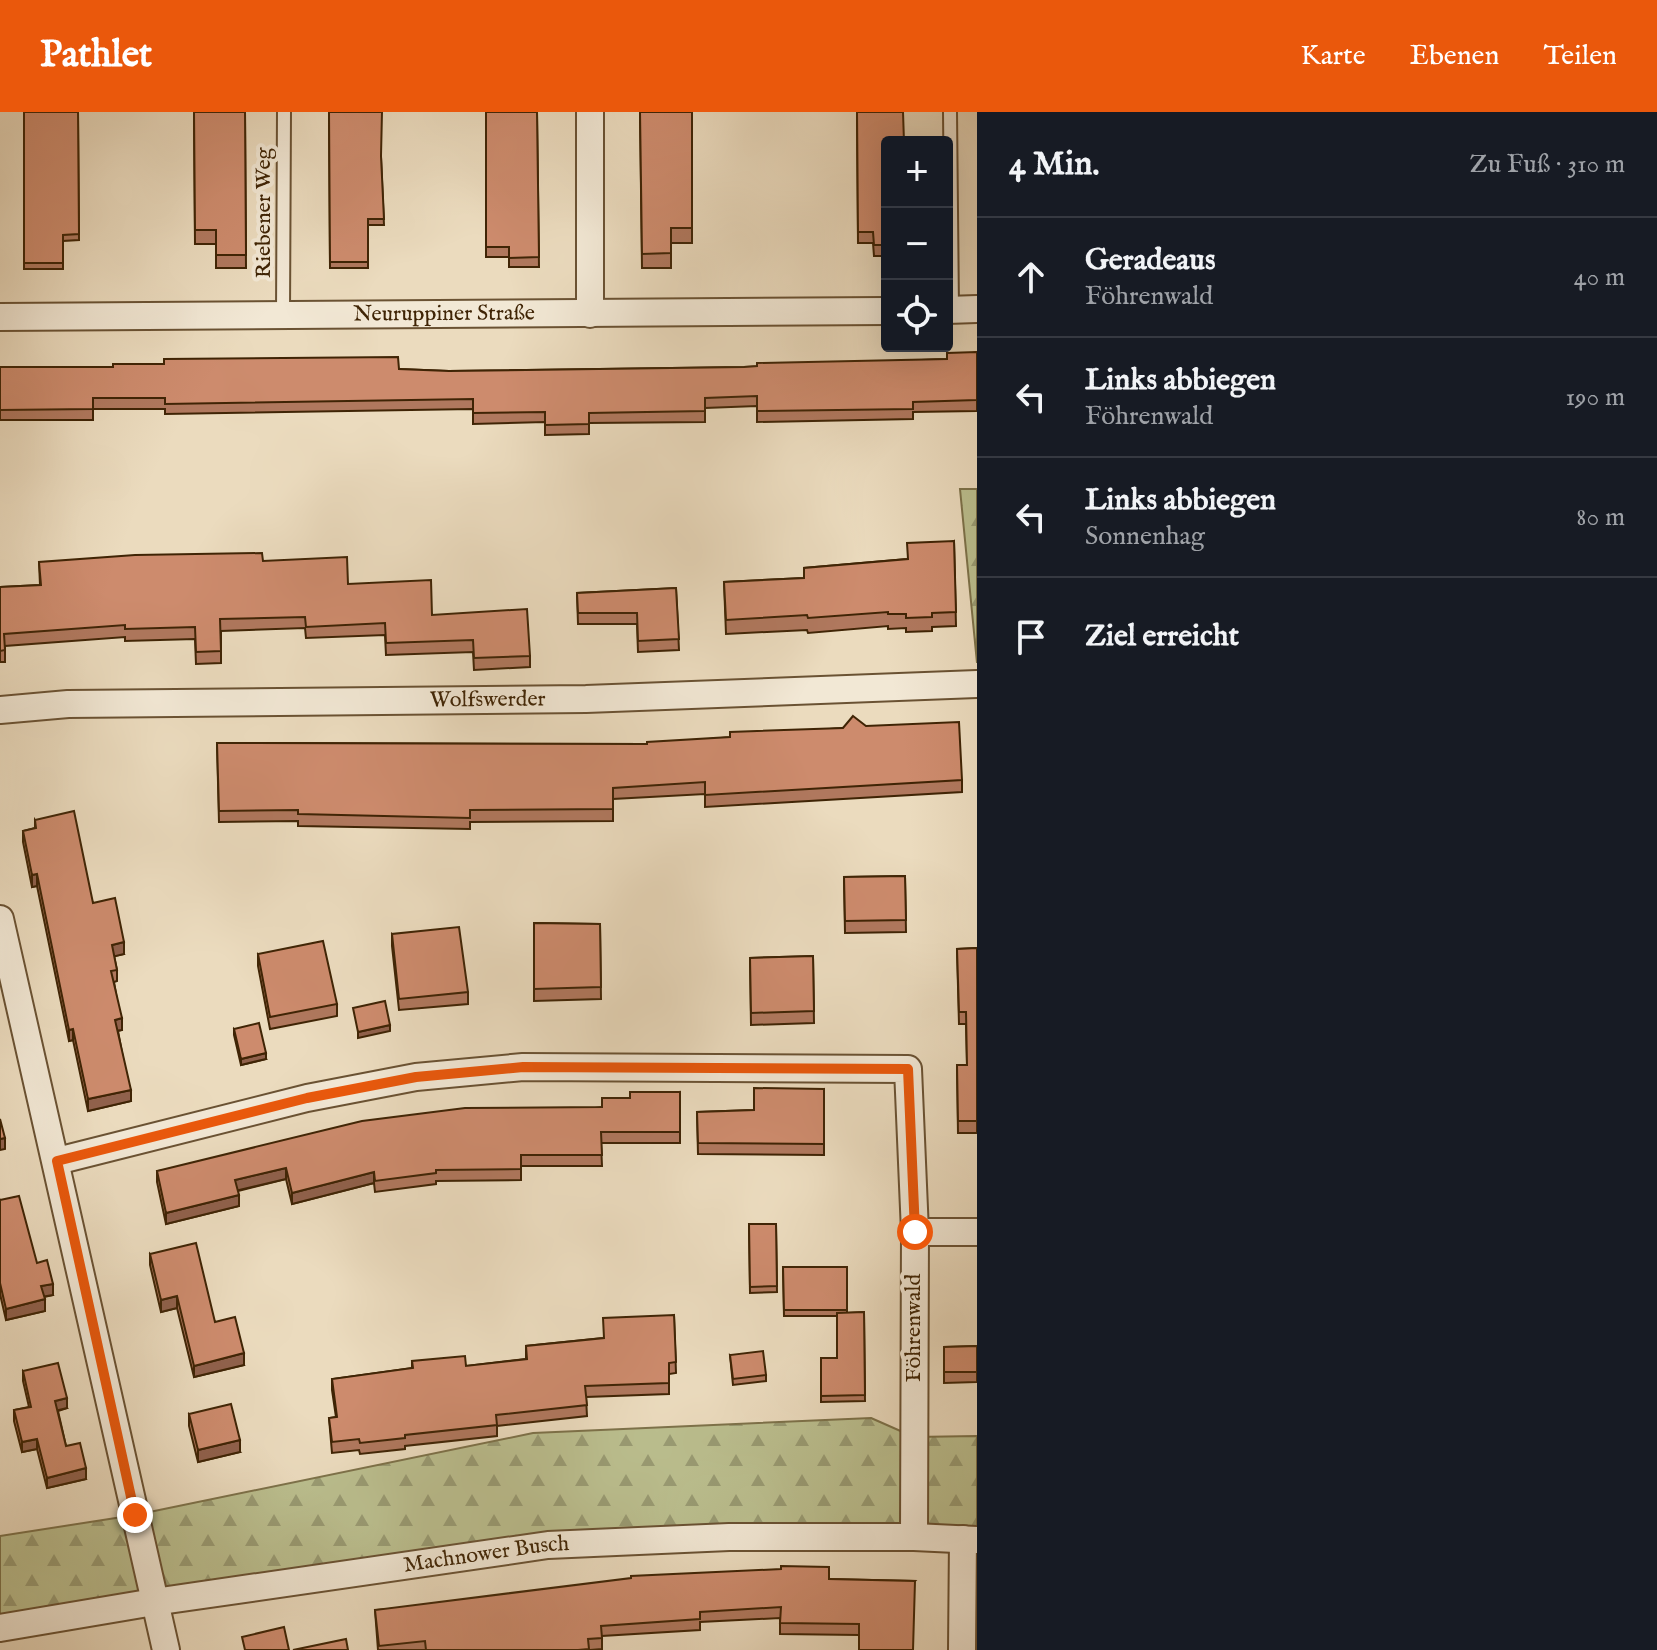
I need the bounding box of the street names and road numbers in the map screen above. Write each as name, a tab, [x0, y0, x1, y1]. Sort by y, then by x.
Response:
street label: Riebener Weg	[250, 146, 278, 278]
street label: Neuruppiner Straße	[353, 299, 535, 329]
street label: Wolfswerder	[430, 685, 546, 715]
street label: Föhrenwald	[900, 1273, 928, 1382]
street label: Machnower Busch	[402, 1530, 570, 1580]

